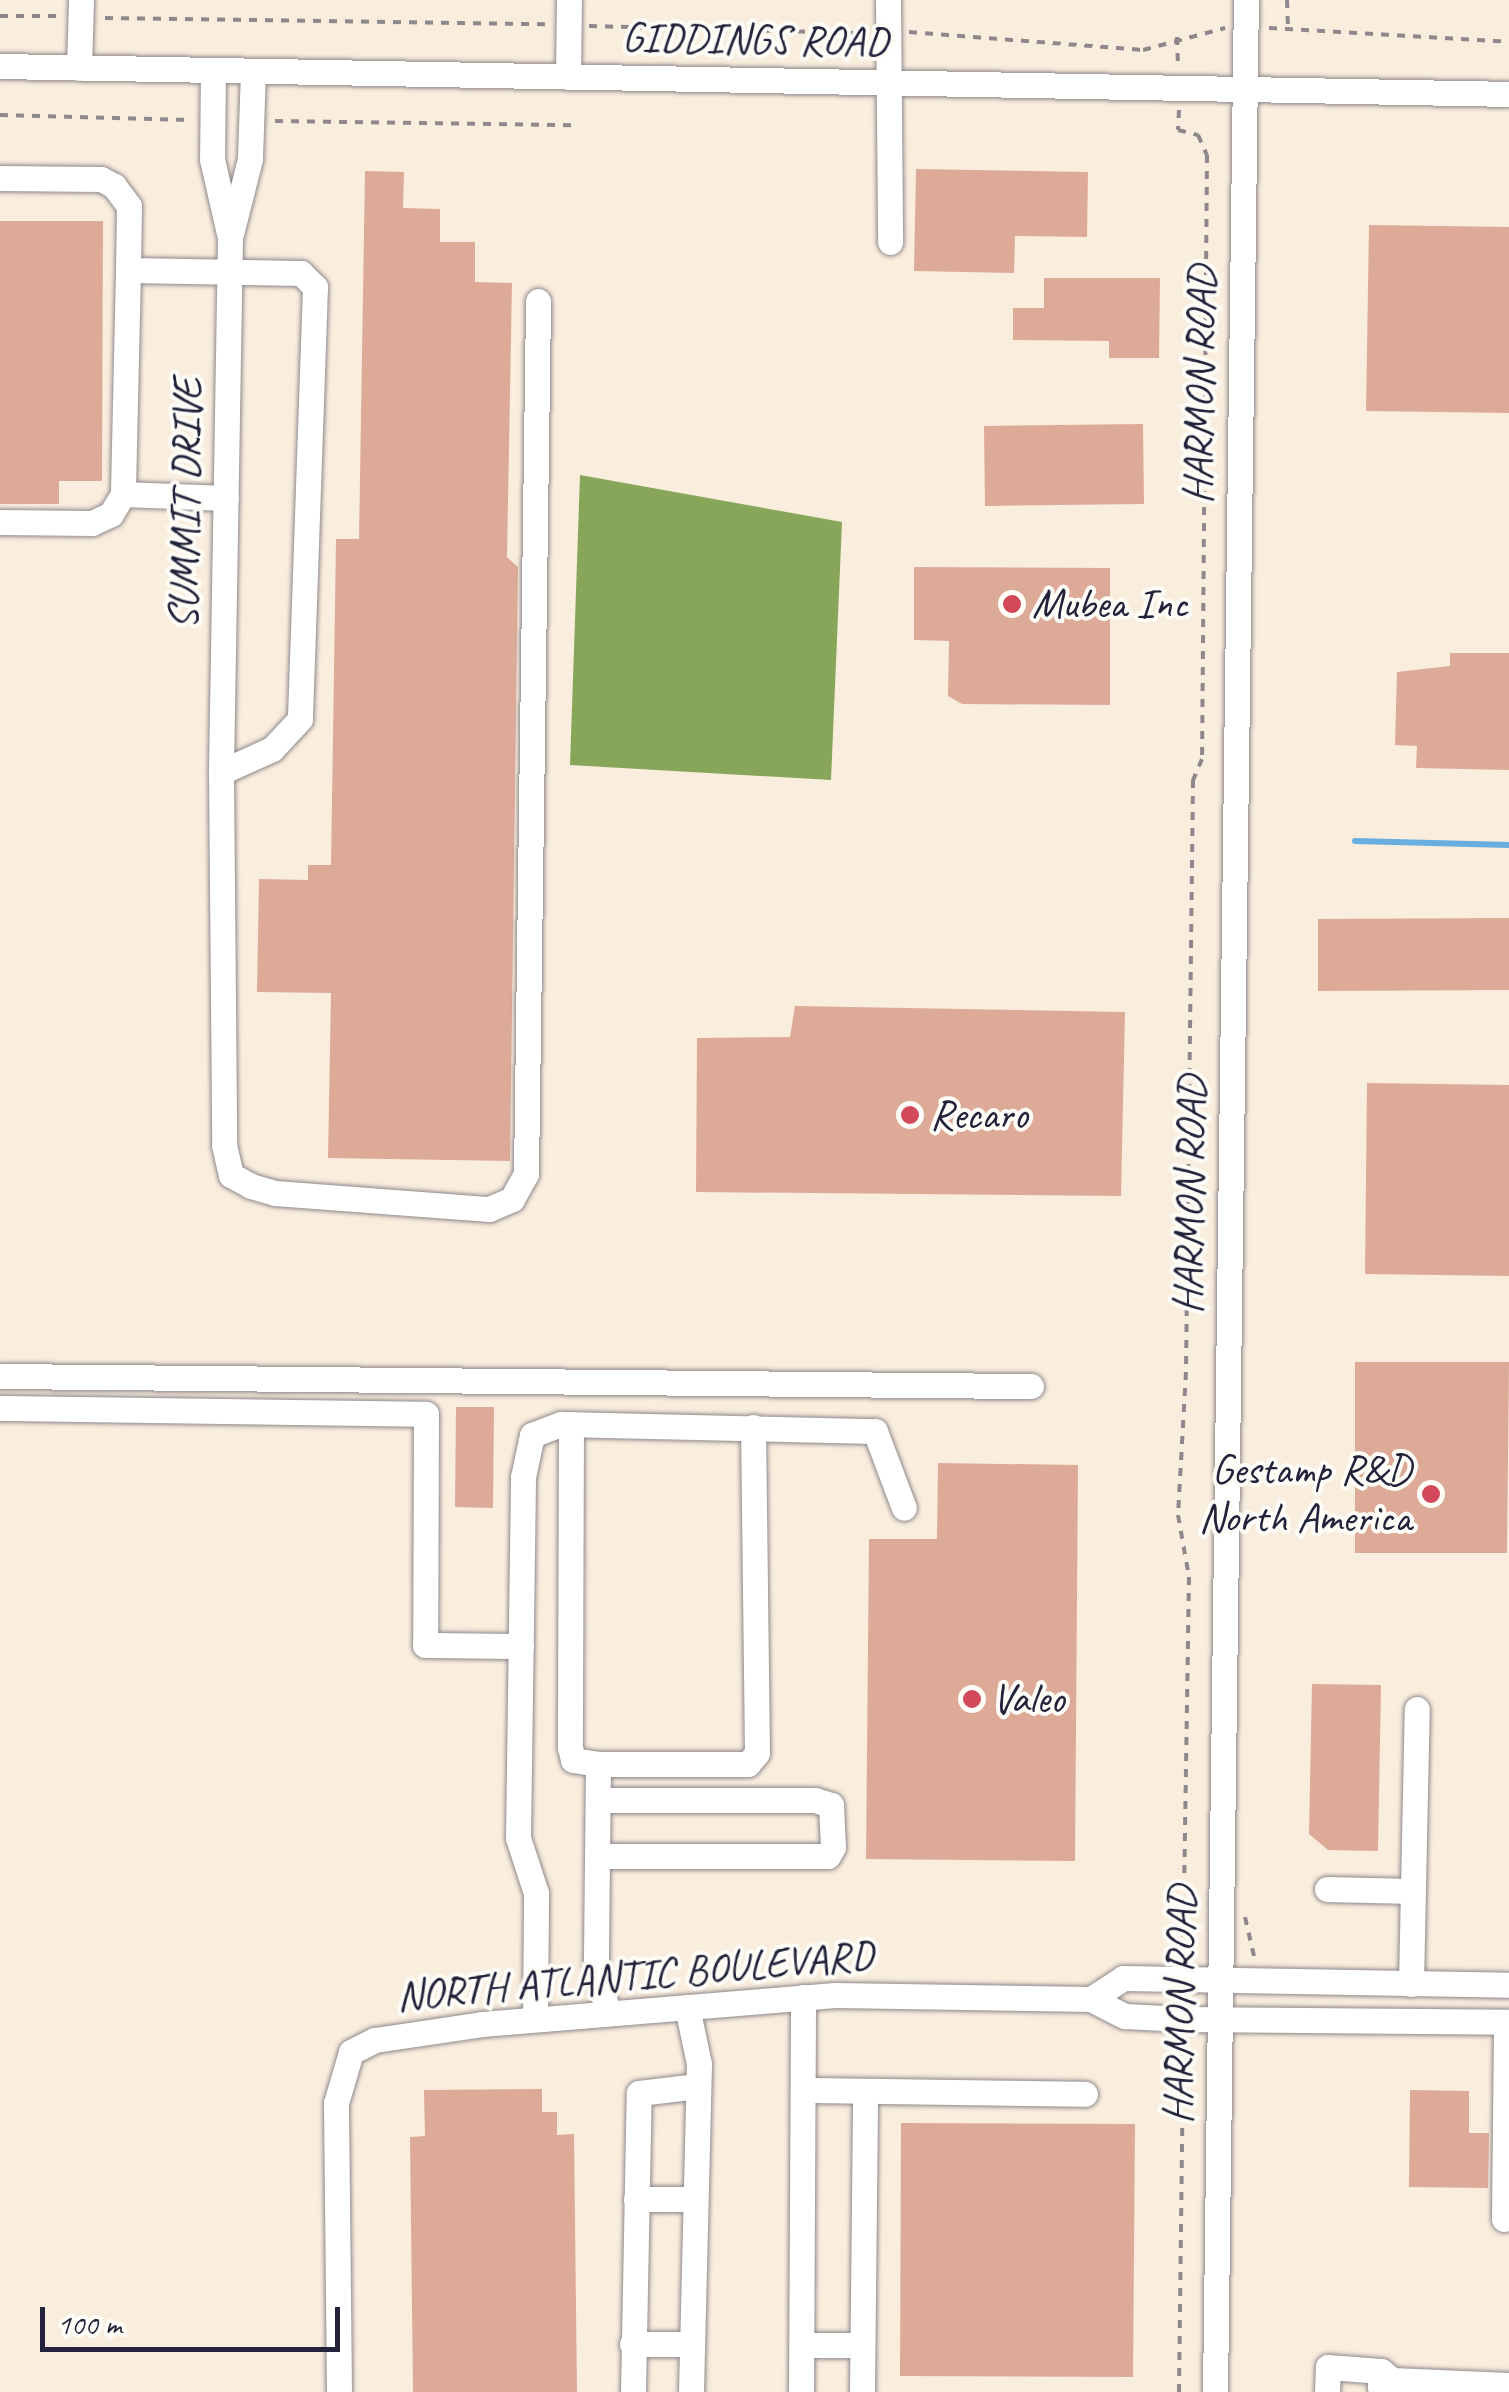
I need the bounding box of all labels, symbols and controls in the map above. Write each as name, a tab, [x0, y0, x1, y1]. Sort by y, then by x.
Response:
street label: GIDDINGS ROAD	[621, 12, 889, 68]
street label: HARMON ROAD	[1173, 265, 1227, 505]
street label: SUMMIT DRIVE	[159, 377, 213, 631]
place label: Mubea Inc	[1032, 579, 1186, 629]
marker: Mubea Inc	[1001, 593, 1023, 615]
street label: HARMON ROAD	[1163, 1075, 1217, 1315]
place label: Recaro	[930, 1090, 1027, 1140]
marker: Recaro	[899, 1104, 921, 1126]
place label: Gestamp R&D North America	[1199, 1445, 1411, 1544]
marker: Gestamp R&D North America	[1420, 1483, 1442, 1505]
place label: Valeo	[992, 1674, 1064, 1724]
marker: Valeo	[961, 1688, 983, 1710]
street label: HARMON ROAD	[1153, 1885, 1207, 2125]
street label: NORTH ATLANTIC BOULEVARD	[397, 1930, 873, 2022]
scale bar	[45, 2287, 345, 2349]
text: 100 m	[57, 2305, 122, 2343]

